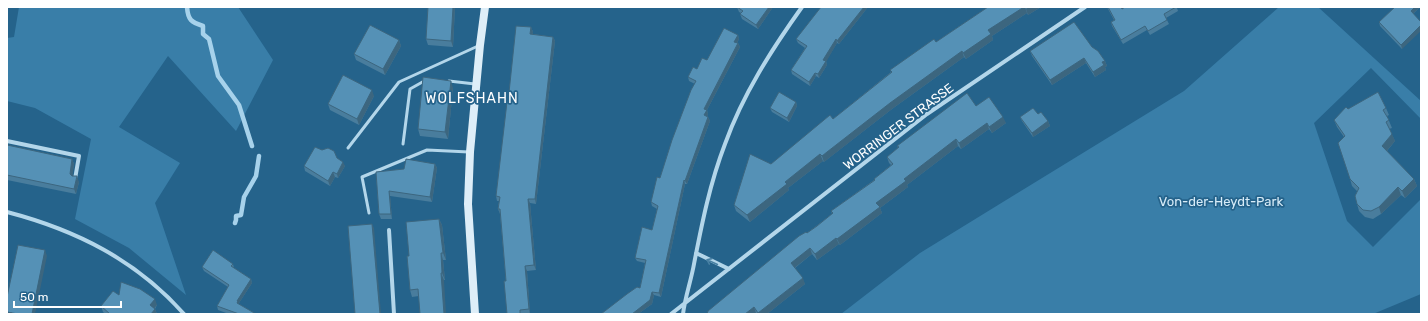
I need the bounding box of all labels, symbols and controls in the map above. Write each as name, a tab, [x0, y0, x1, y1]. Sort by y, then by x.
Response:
street label: WORRINGER STRASSE	[840, 80, 956, 173]
district label: WOLFSHAHN	[425, 90, 519, 107]
park label: Von-der-Heydt-Park	[1159, 194, 1283, 209]
one-way arrow	[707, 257, 719, 265]
scale bar	[14, 283, 121, 309]
text: 50 m	[20, 290, 48, 304]

